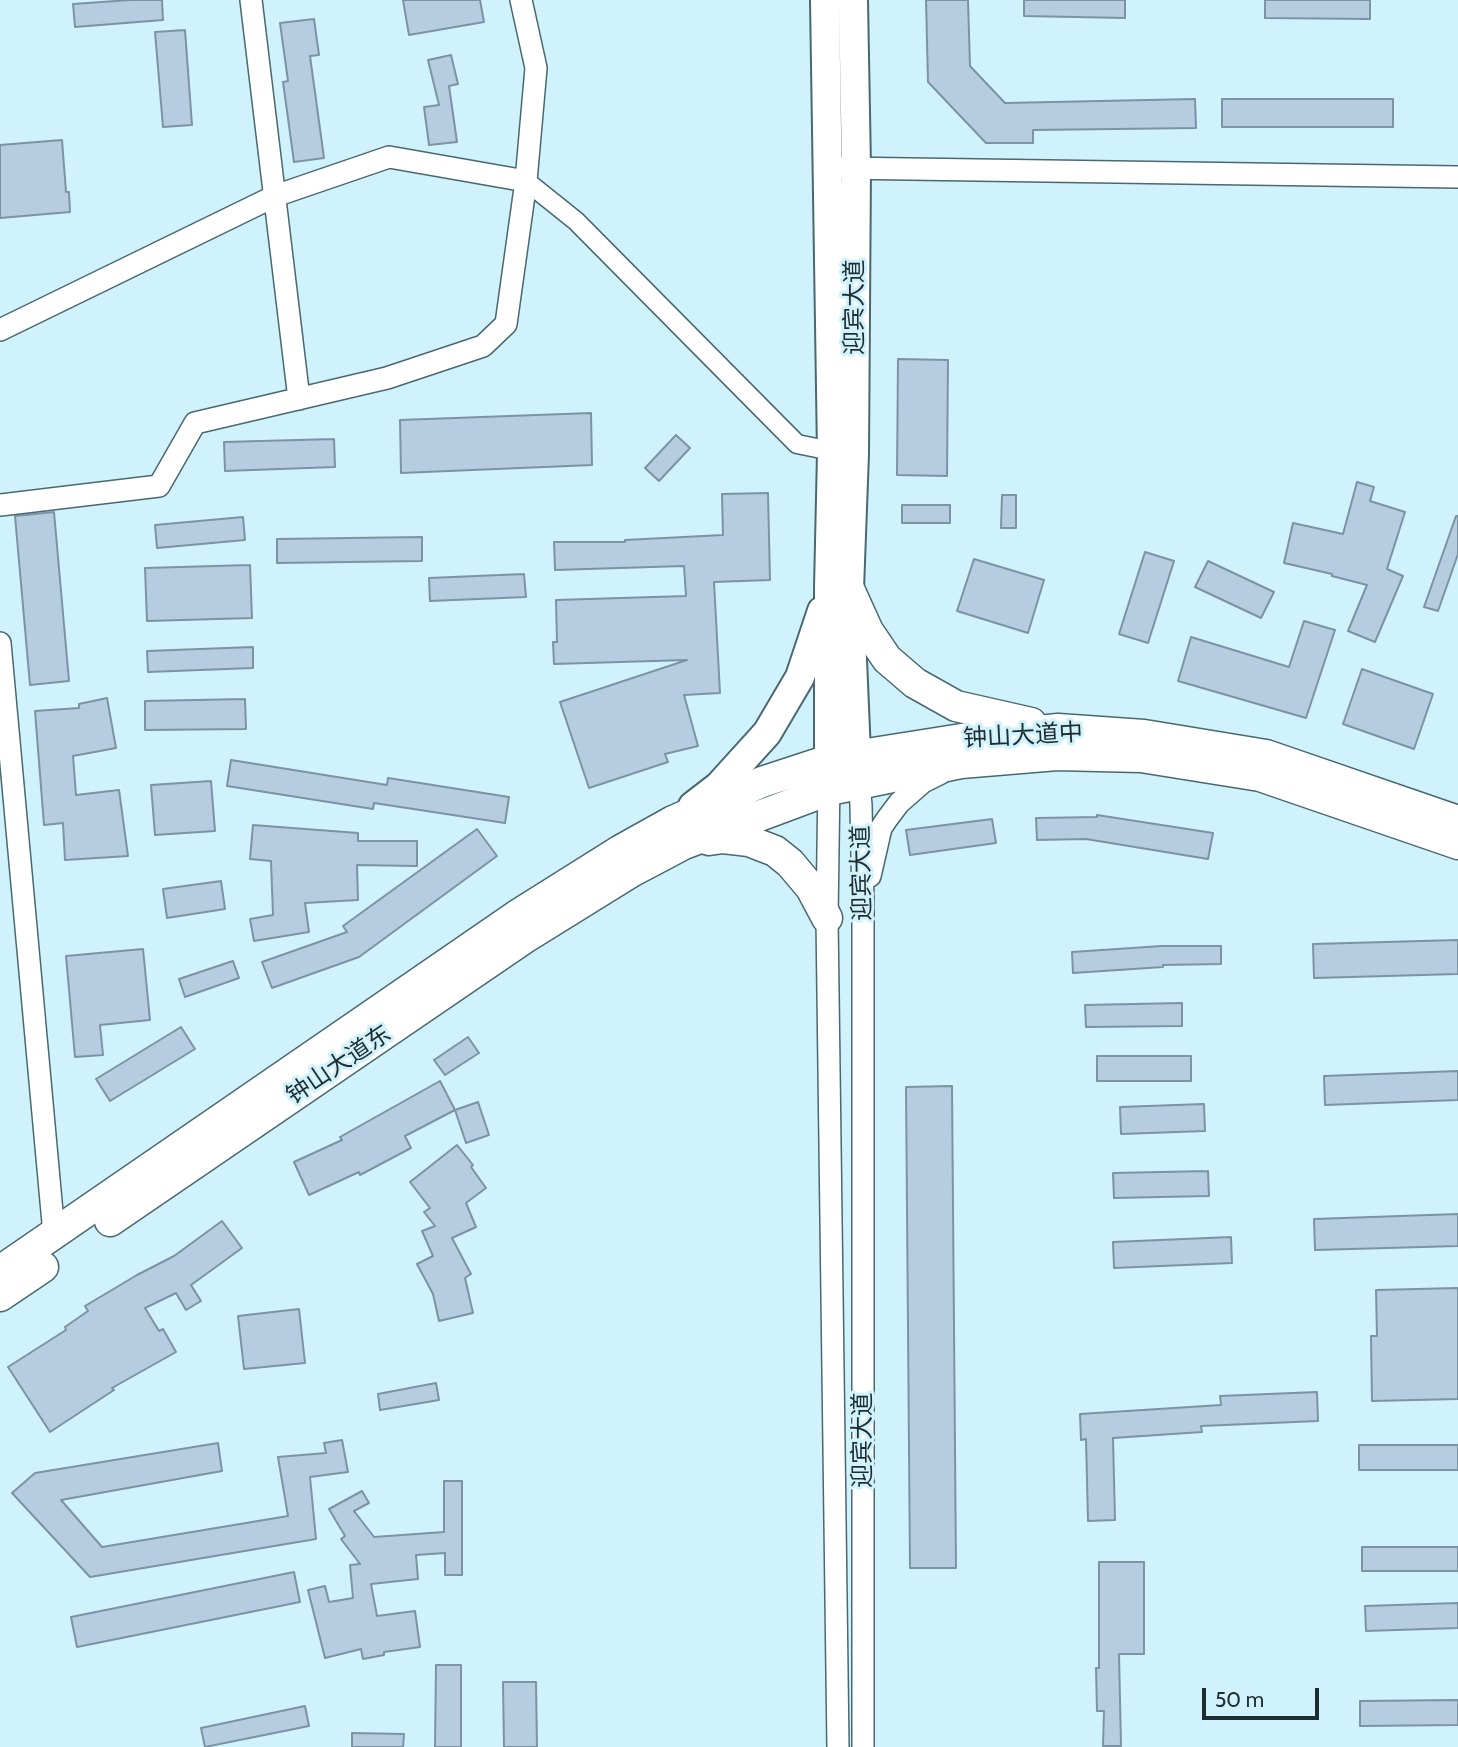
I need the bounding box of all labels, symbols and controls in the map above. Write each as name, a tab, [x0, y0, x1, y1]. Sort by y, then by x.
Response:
street label: 迎宾大道	[841, 259, 869, 355]
street label: 钟山大道中	[962, 718, 1084, 754]
street label: 迎宾大道	[847, 825, 877, 921]
street label: 钟山大道东	[281, 1020, 397, 1110]
street label: 迎宾大道	[849, 1392, 877, 1488]
scale bar	[1206, 1674, 1323, 1718]
text: 50 m	[1215, 1687, 1264, 1712]

